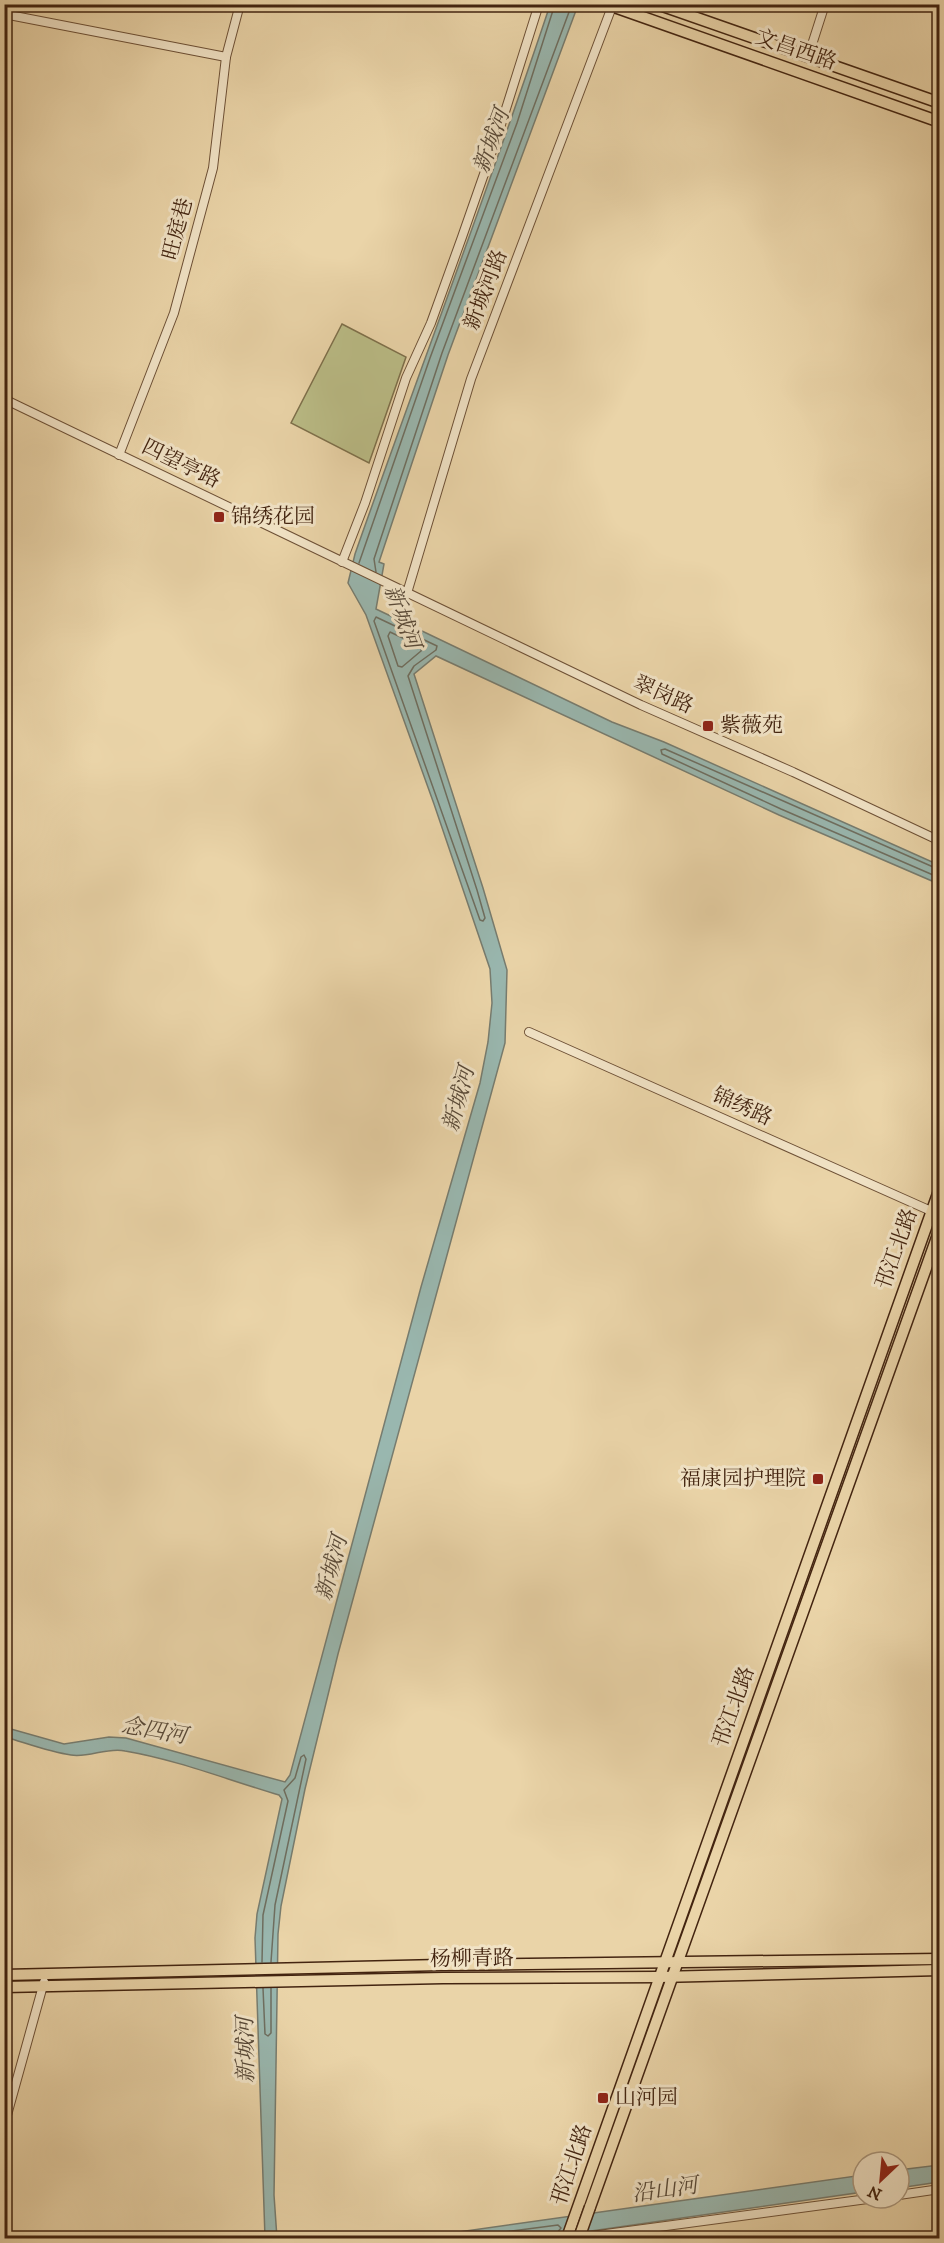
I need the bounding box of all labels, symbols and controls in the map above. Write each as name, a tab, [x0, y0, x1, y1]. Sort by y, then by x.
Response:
street label: 文昌西路	[752, 24, 840, 76]
water label: 新城河	[468, 102, 517, 177]
street label: 旺庭巷	[157, 195, 199, 263]
street label: 新城河路	[459, 246, 513, 334]
street label: 四望亭路	[138, 434, 224, 494]
place label: 锦绣花园	[231, 504, 315, 530]
marker: 锦绣花园	[212, 510, 226, 524]
water label: 新城河	[378, 581, 427, 656]
street label: 翠岗路	[629, 670, 697, 720]
place label: 紫薇苑	[720, 713, 783, 739]
marker: 紫薇苑	[701, 719, 715, 733]
water label: 新城河	[437, 1060, 482, 1134]
street label: 锦绣路	[708, 1082, 776, 1132]
street label: 邗江北路	[870, 1205, 924, 1293]
place label: 福康园护理院	[680, 1466, 806, 1492]
marker: 福康园护理院	[811, 1472, 825, 1486]
water label: 新城河	[310, 1529, 355, 1603]
street label: 邗江北路	[707, 1663, 761, 1751]
water label: 念四河	[119, 1712, 193, 1751]
street label: 杨柳青路	[430, 1945, 514, 1973]
water label: 新城河	[232, 2013, 260, 2083]
place label: 山河园	[615, 2085, 678, 2111]
marker: 山河园	[596, 2091, 610, 2105]
street label: 邗江北路	[546, 2121, 598, 2209]
north arrow	[851, 2150, 911, 2210]
water label: 沿山河	[630, 2171, 704, 2208]
text: N	[865, 2181, 885, 2204]

